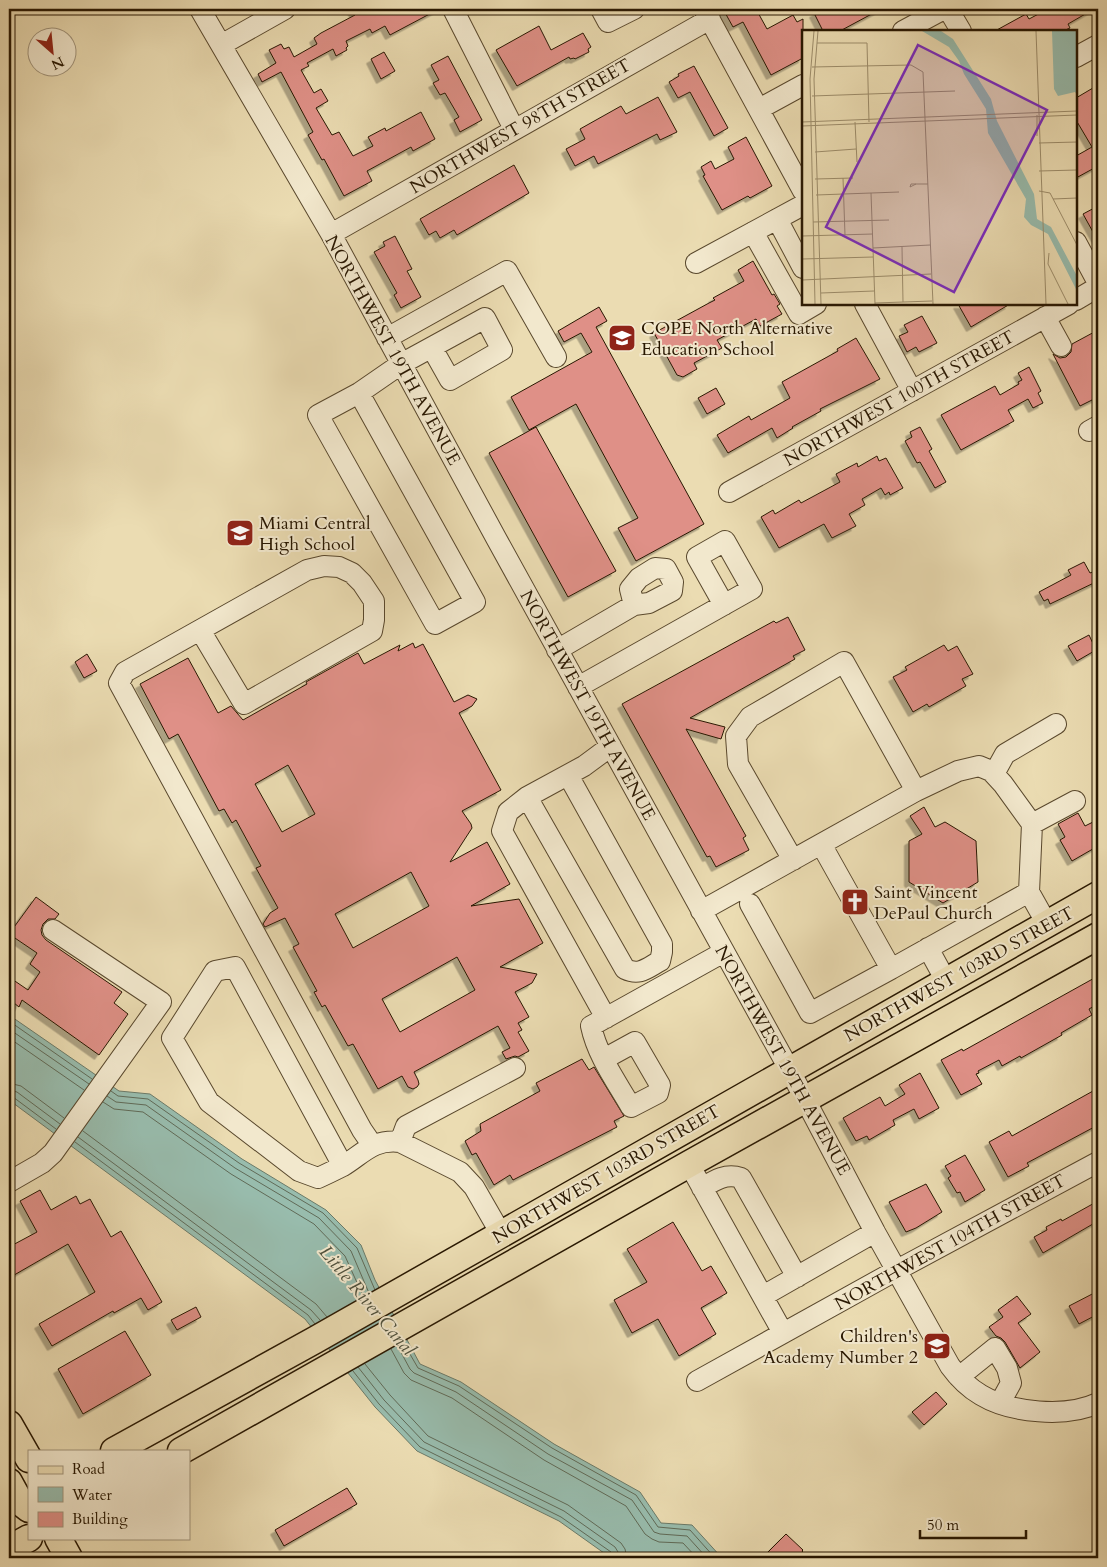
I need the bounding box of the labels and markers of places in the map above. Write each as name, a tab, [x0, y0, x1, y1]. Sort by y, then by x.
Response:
place label: COPE North Alternative Education School	[641, 316, 833, 362]
school or university icon: COPE North Alternative Education School	[607, 323, 637, 353]
place label: Miami Central High School	[259, 511, 371, 557]
school or university icon: Miami Central High School	[225, 518, 255, 548]
place label: Saint Vincent DePaul Church	[874, 880, 993, 926]
church icon: Saint Vincent DePaul Church	[840, 887, 870, 917]
place label: Children's Academy Number 2	[763, 1324, 918, 1370]
school or university icon: Children's Academy Number 2	[922, 1331, 952, 1361]

